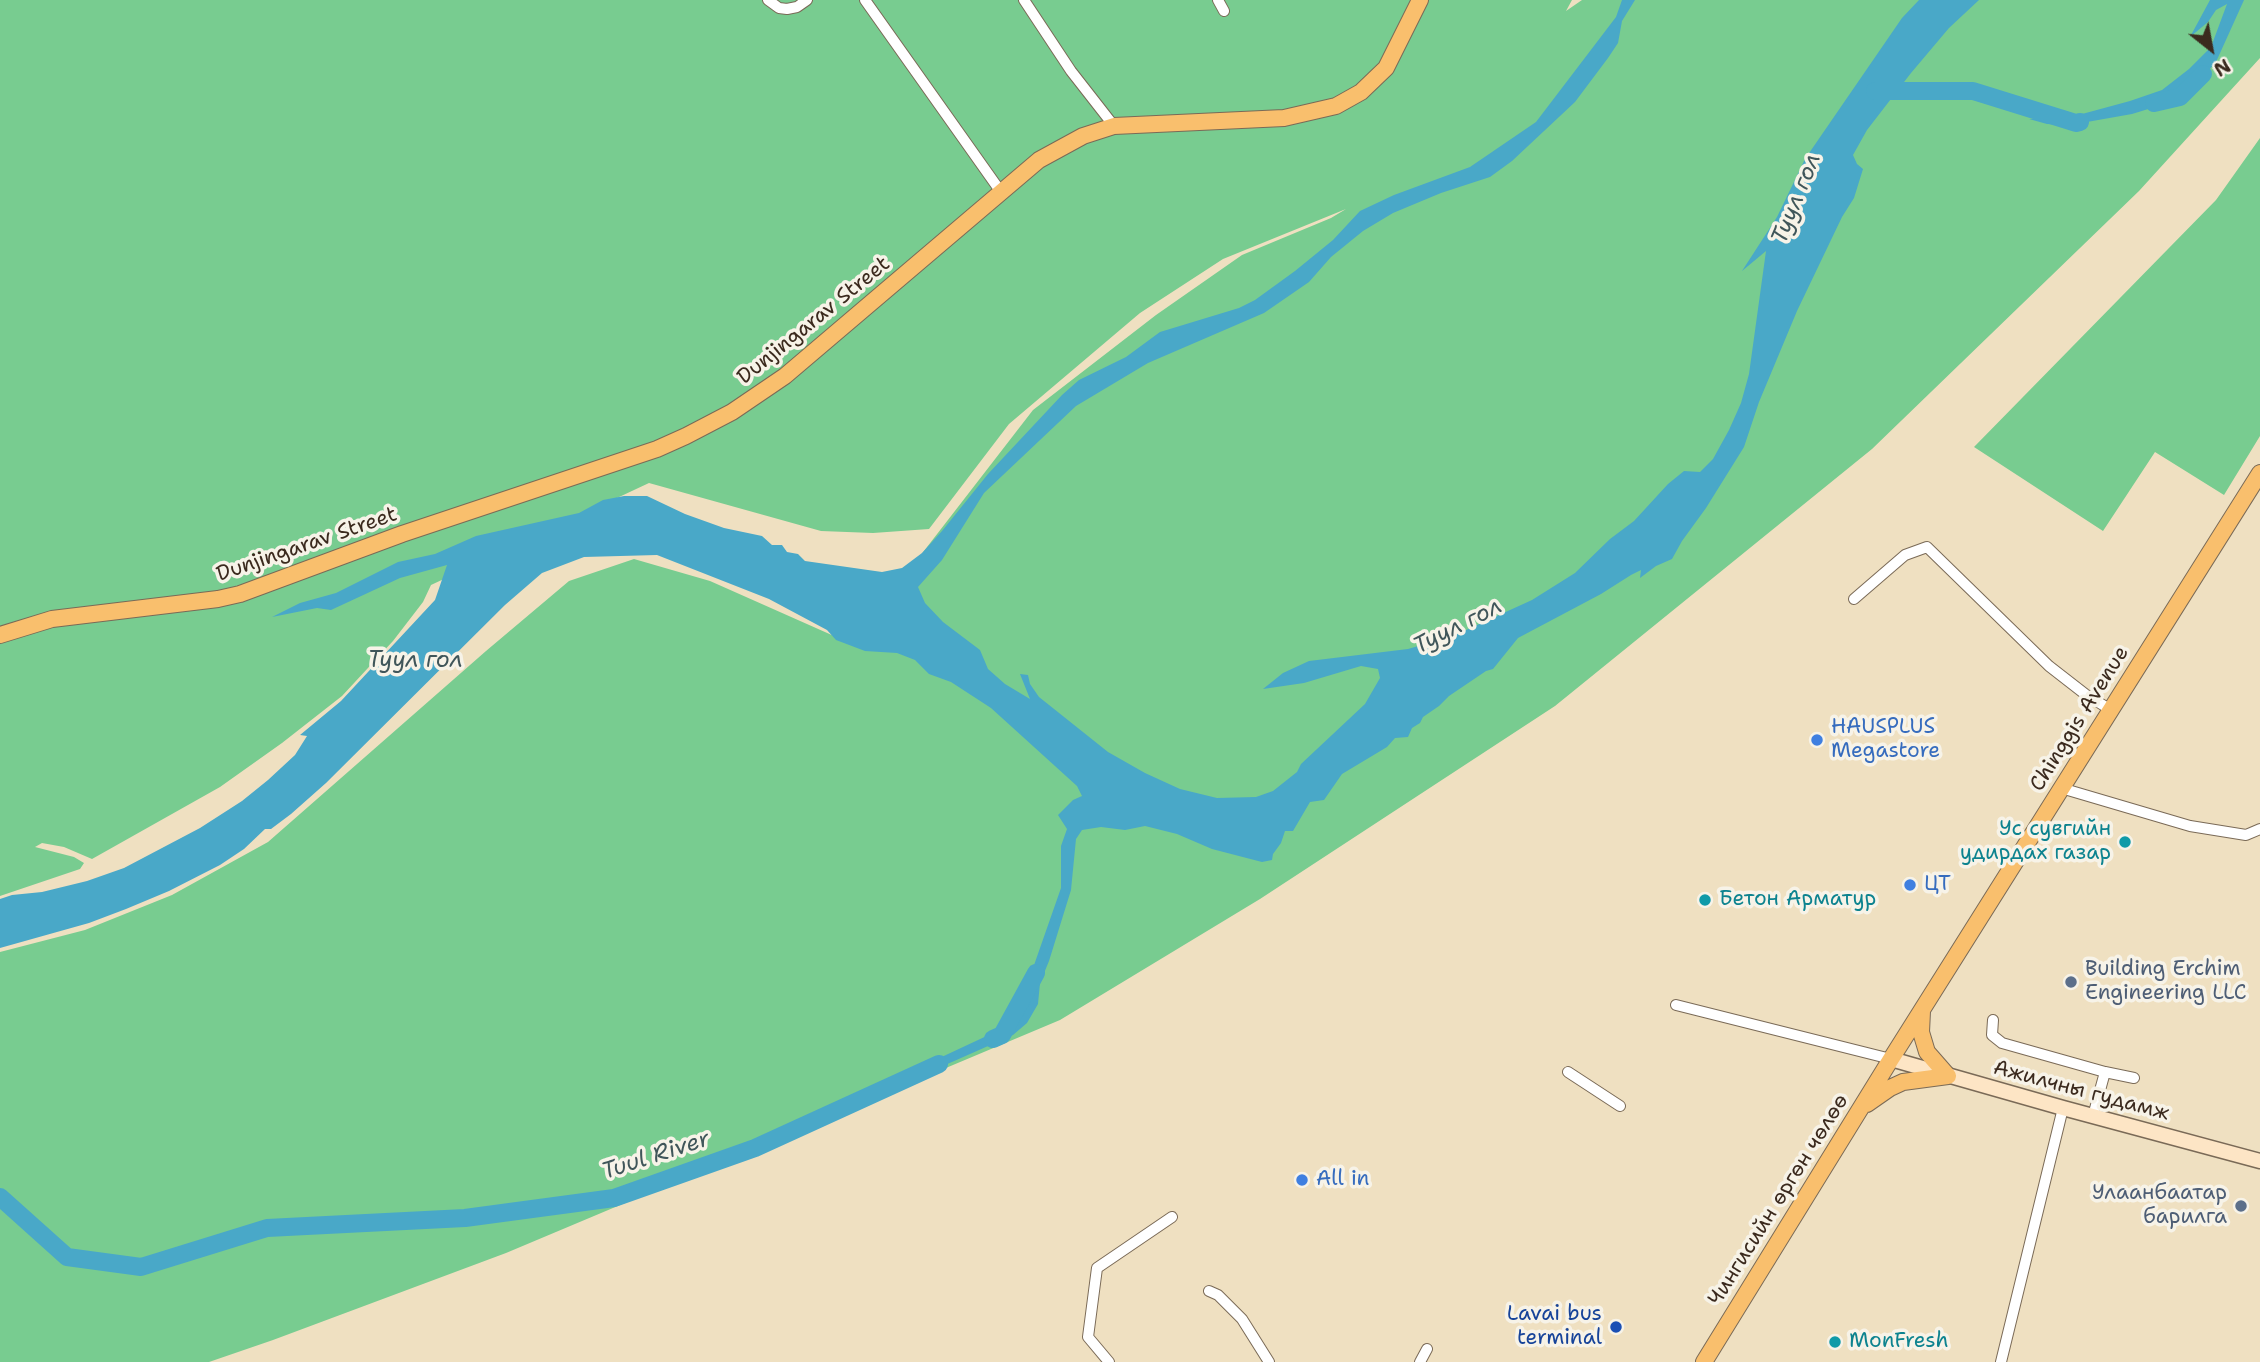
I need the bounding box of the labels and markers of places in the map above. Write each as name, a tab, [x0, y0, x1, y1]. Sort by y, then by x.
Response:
place label: HAUSPLUS Megastore	[1831, 715, 1940, 765]
marker: HAUSPLUS Megastore	[1809, 732, 1825, 748]
place label: Ус сувгийн удирдах газар	[1960, 817, 2111, 867]
marker: Ус сувгийн удирдах газар	[2117, 834, 2133, 850]
place label: ЦТ	[1924, 872, 1951, 898]
marker: ЦТ	[1902, 877, 1918, 893]
place label: Бетон Арматур	[1719, 887, 1876, 913]
marker: Бетон Арматур	[1697, 892, 1713, 908]
place label: Building Erchim Engineering LLC	[2085, 957, 2247, 1007]
marker: Building Erchim Engineering LLC	[2063, 974, 2079, 990]
place label: All in	[1316, 1167, 1369, 1193]
marker: All in	[1294, 1172, 1310, 1188]
place label: Улаанбаатар барилга	[2092, 1181, 2227, 1231]
marker: Улаанбаатар барилга	[2233, 1198, 2249, 1214]
place label: Lavai bus terminal	[1507, 1302, 1602, 1352]
marker: Lavai bus terminal	[1608, 1319, 1624, 1335]
place label: MonFresh	[1849, 1329, 1949, 1355]
marker: MonFresh	[1827, 1334, 1843, 1350]

